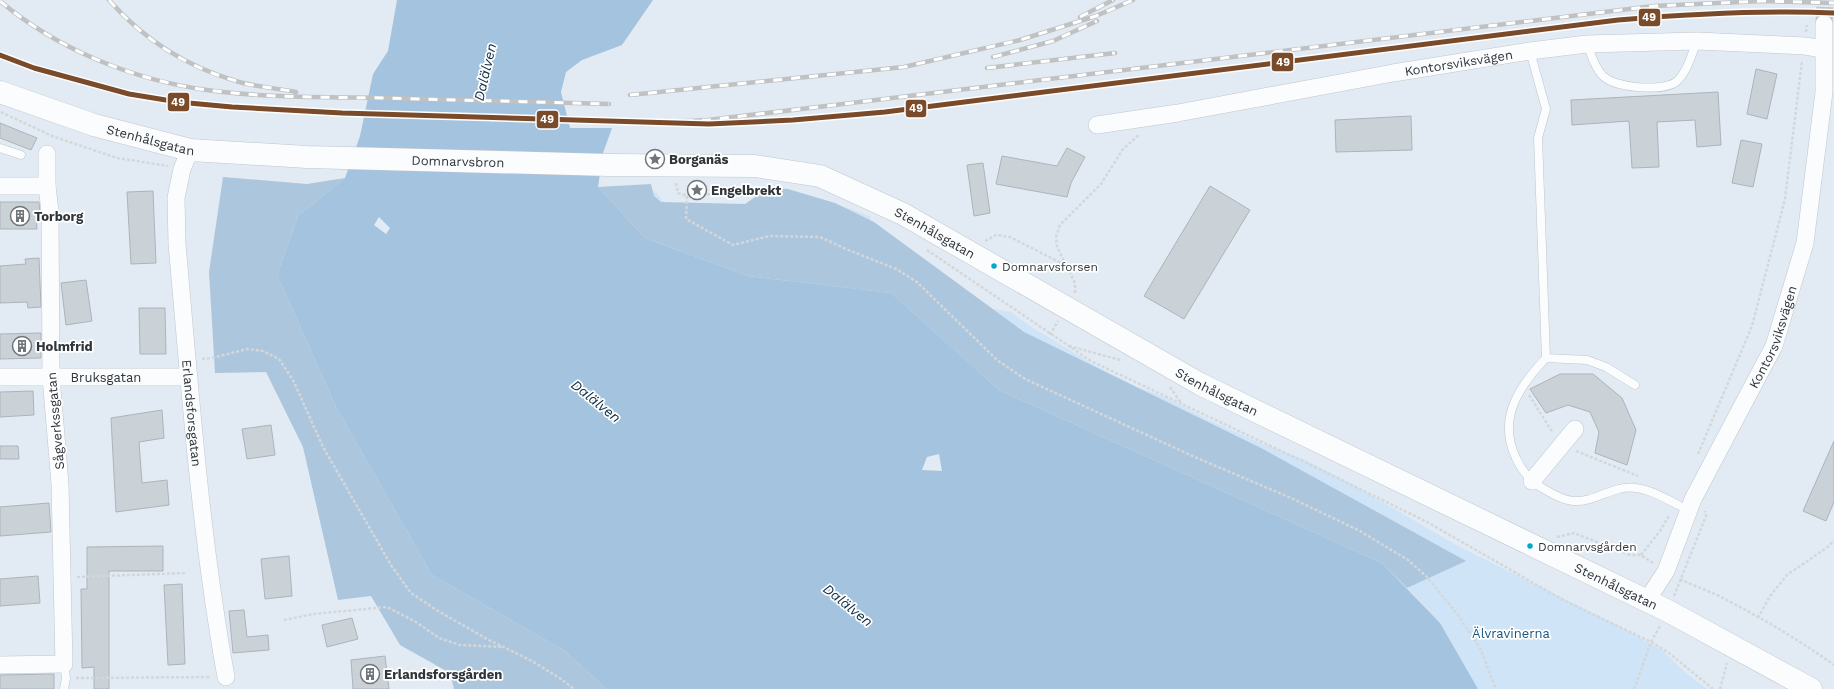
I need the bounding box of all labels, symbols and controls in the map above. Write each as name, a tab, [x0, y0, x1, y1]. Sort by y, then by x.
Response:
line badge: 49	[1638, 8, 1661, 27]
text: 49	[1642, 11, 1656, 24]
water label: Dalälven	[471, 42, 499, 102]
street label: Kontorsviksvägen	[1403, 47, 1514, 79]
line badge: 49	[1271, 52, 1294, 72]
text: 49	[1276, 56, 1290, 69]
line badge: 49	[167, 92, 190, 112]
text: 49	[171, 96, 185, 109]
line badge: 49	[905, 99, 927, 118]
text: 49	[909, 102, 923, 115]
line badge: 49	[536, 110, 559, 129]
text: 49	[540, 113, 554, 126]
street label: Stenhålsgatan	[105, 122, 195, 158]
place icon: Borganäs	[644, 148, 666, 170]
place label: Borganäs	[669, 152, 729, 167]
street label: Domnarvsbron	[411, 153, 505, 170]
place icon: Engelbrekt	[686, 179, 708, 201]
place label: Engelbrekt	[711, 183, 782, 198]
street label: Stenhålsgatan	[892, 204, 978, 262]
building icon: Torborg	[9, 205, 31, 227]
place label: Torborg	[34, 209, 84, 224]
place label: Domnarvsforsen	[1002, 260, 1098, 274]
marker: Domnarvsforsen	[989, 261, 999, 271]
street label: Kontorsviksvägen	[1746, 284, 1800, 391]
building icon: Holmfrid	[11, 335, 33, 357]
place label: Holmfrid	[36, 339, 93, 354]
street label: Erlandsforsgatan	[179, 359, 204, 467]
street label: Stenhålsgatan	[1173, 365, 1261, 419]
street label: Bruksgatan	[71, 370, 141, 385]
street label: Sågverkssgatan	[44, 372, 67, 470]
water label: Dalälven	[568, 376, 624, 426]
place label: Domnarvsgården	[1538, 540, 1637, 554]
marker: Domnarvsgården	[1525, 541, 1535, 551]
street label: Stenhålsgatan	[1572, 560, 1660, 613]
water label: Dalälven	[820, 580, 876, 630]
park label: Älvravinerna	[1472, 626, 1551, 641]
building icon: Erlandsforsgården	[359, 663, 381, 685]
place label: Erlandsforsgården	[384, 667, 502, 682]

